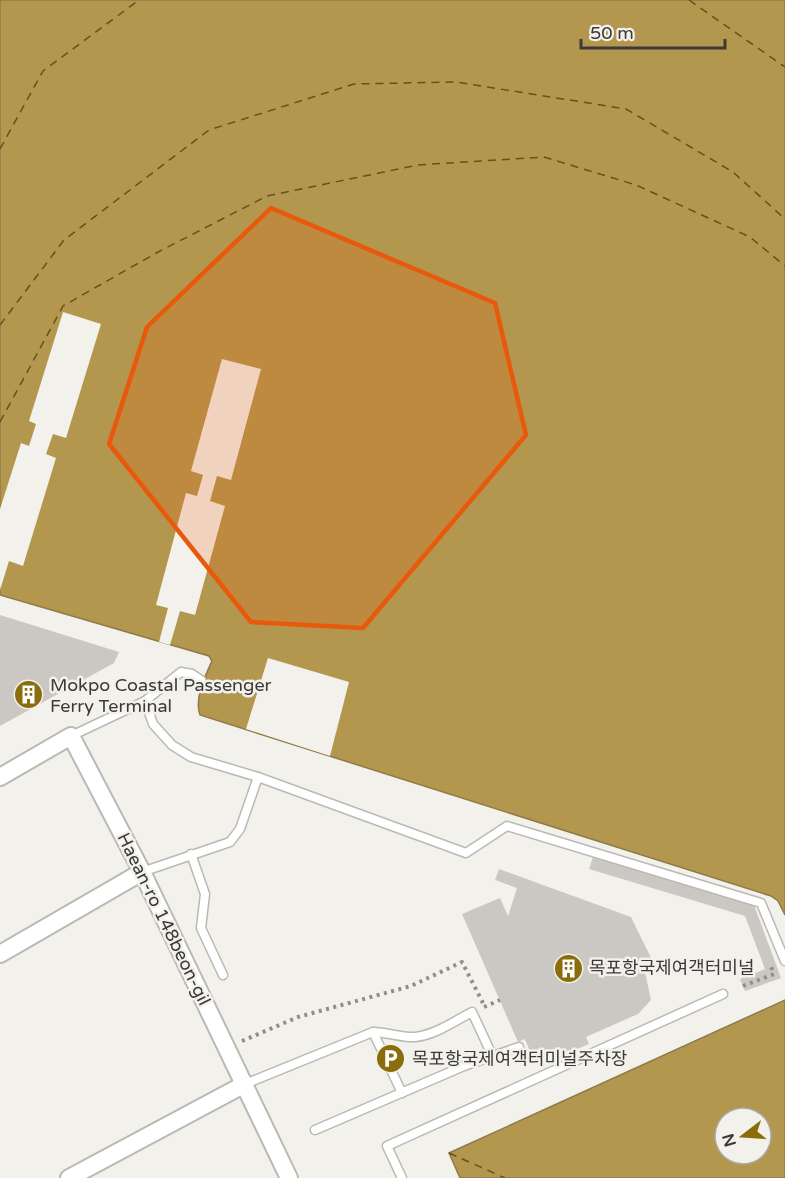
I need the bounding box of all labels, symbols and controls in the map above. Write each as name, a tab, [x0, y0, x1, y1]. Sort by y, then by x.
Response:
scale bar	[581, 12, 725, 50]
text: 50 m	[590, 22, 634, 44]
place label: Mokpo Coastal Passenger Ferry Terminal	[50, 674, 272, 717]
building icon: Mokpo Coastal Passenger Ferry Terminal	[13, 679, 45, 711]
street label: Haean-ro 148beon-gil	[113, 829, 215, 1009]
building icon: 목포항국제여객터미널	[552, 952, 584, 984]
place label: 목포항국제여객터미널	[589, 957, 755, 979]
parking icon: 목포항국제여객터미널주차장	[375, 1043, 407, 1075]
place label: 목포항국제여객터미널주차장	[412, 1048, 627, 1070]
north arrow	[713, 1106, 773, 1166]
text: N	[718, 1131, 741, 1149]

